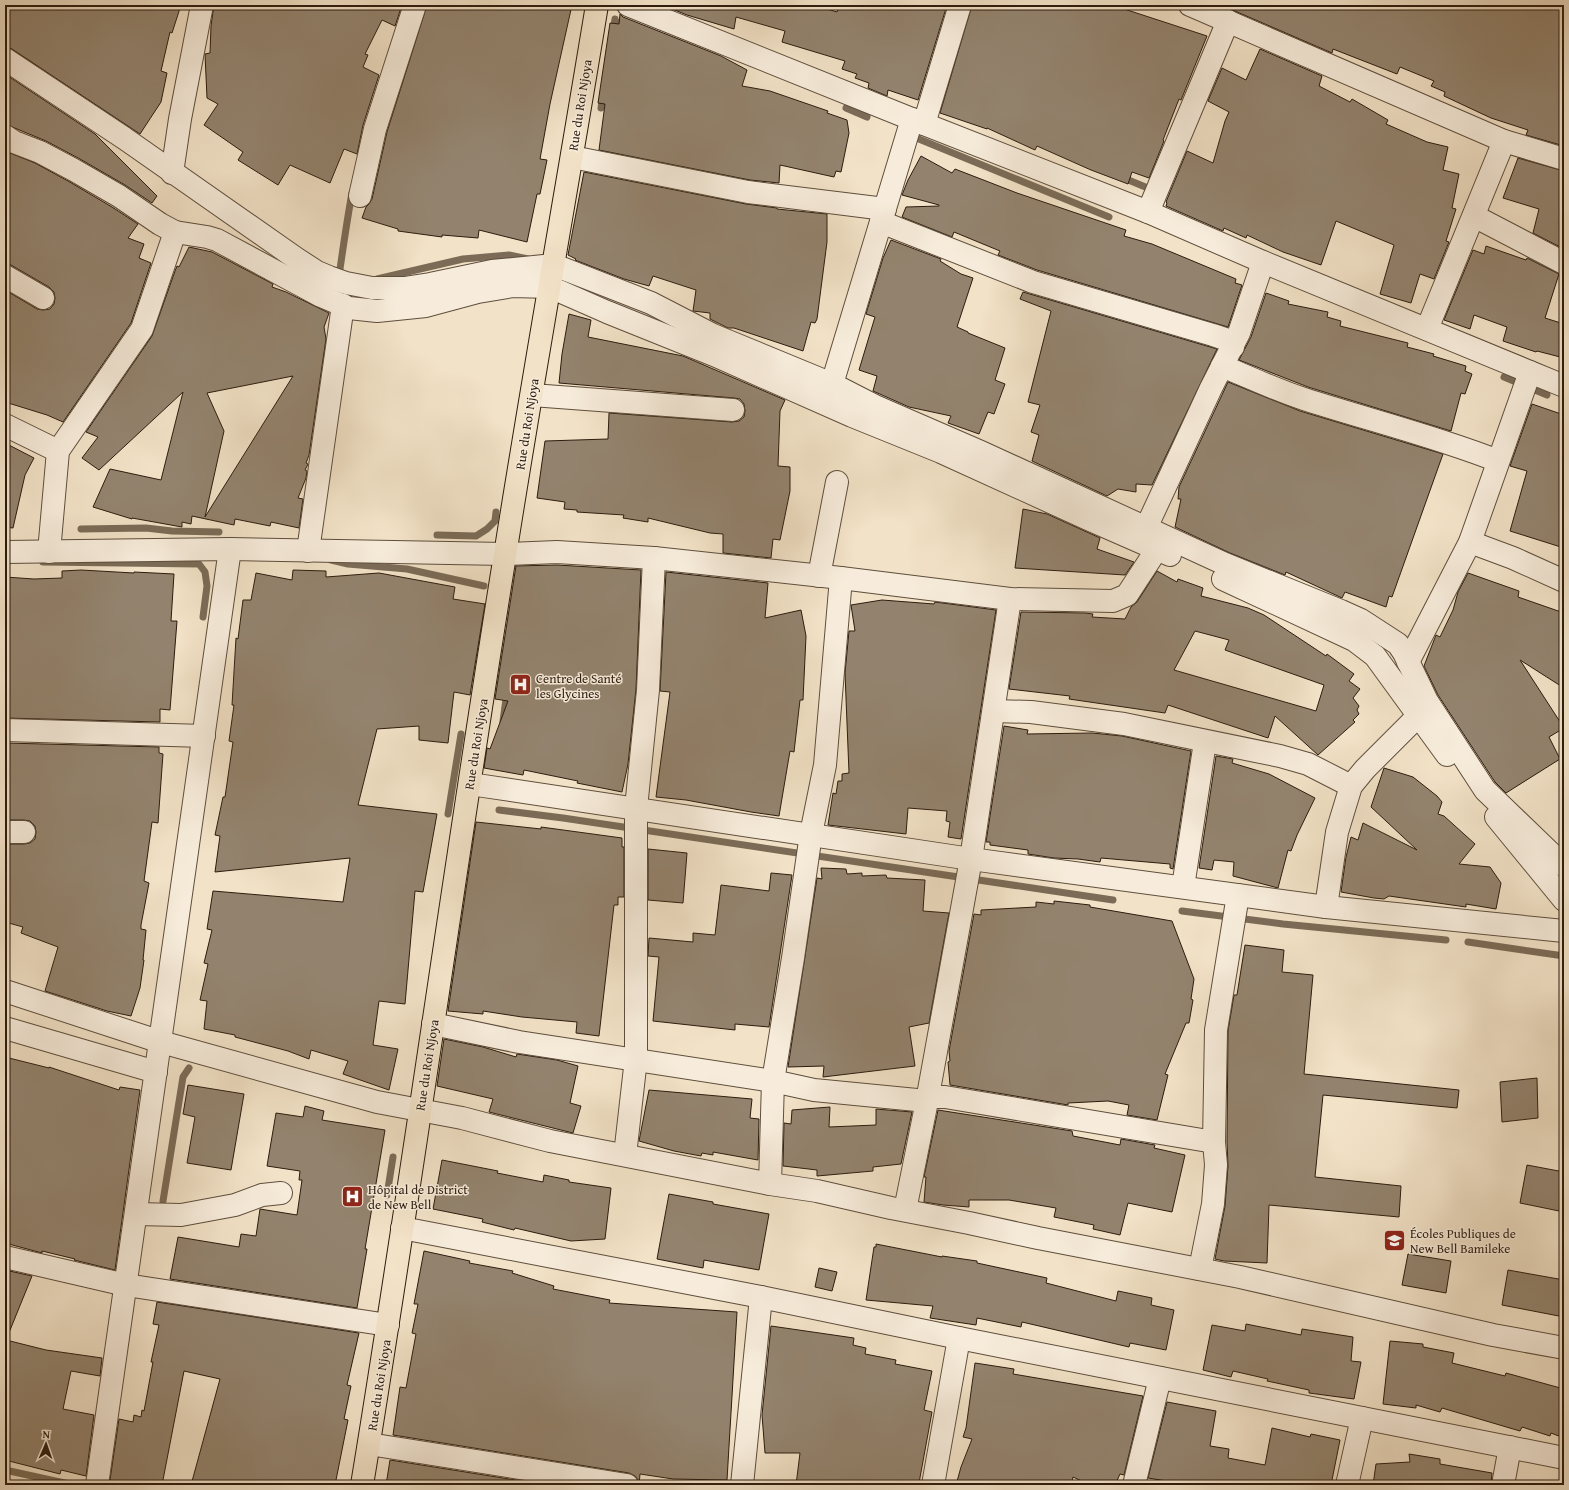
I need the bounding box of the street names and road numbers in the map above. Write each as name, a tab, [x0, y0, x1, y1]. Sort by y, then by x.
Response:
street label: Rue du Roi Njoya	[563, 57, 597, 152]
street label: Rue du Roi Njoya	[510, 376, 544, 471]
street label: Rue du Roi Njoya	[459, 696, 493, 791]
street label: Rue du Roi Njoya	[410, 1017, 444, 1112]
street label: Rue du Roi Njoya	[362, 1337, 396, 1432]

